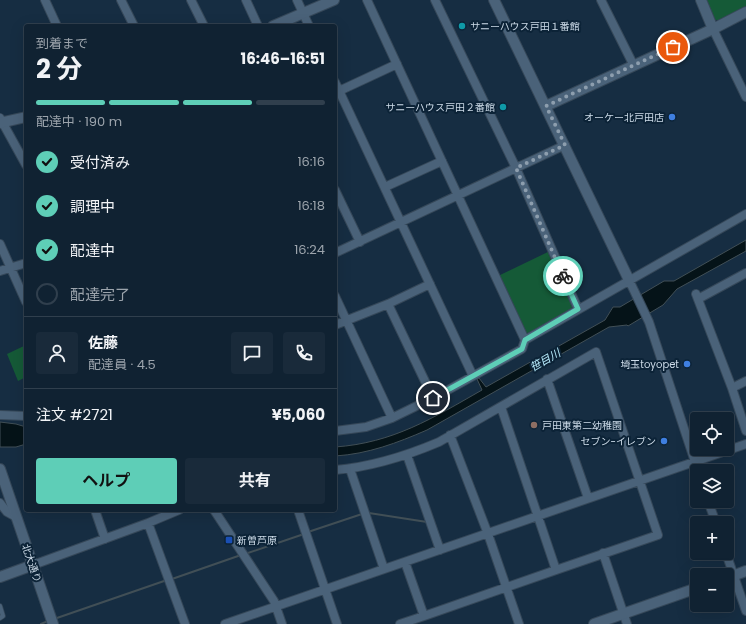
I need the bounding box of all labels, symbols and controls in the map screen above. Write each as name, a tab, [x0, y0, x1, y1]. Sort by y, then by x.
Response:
place label: サニーハウス戸田１番館	[470, 19, 580, 34]
marker: サニーハウス戸田１番館	[457, 21, 467, 31]
pin	[656, 30, 690, 64]
text: 到着まで	[36, 34, 88, 53]
icon: bag	[662, 36, 684, 58]
text: 16:46–16:51	[241, 48, 325, 69]
text: 2 分	[36, 51, 82, 87]
place label: サニーハウス戸田２番館	[385, 100, 495, 115]
marker: サニーハウス戸田２番館	[498, 102, 508, 112]
place label: オーケー北戸田店	[584, 110, 664, 125]
text: 配達中 · 190 m	[36, 112, 122, 131]
marker: オーケー北戸田店	[667, 112, 677, 122]
icon: check	[36, 151, 58, 173]
text: 受付済み	[70, 152, 130, 173]
text: 16:16	[297, 152, 325, 171]
icon: check	[36, 195, 58, 217]
text: 調理中	[70, 196, 115, 217]
text: 16:18	[297, 196, 325, 215]
icon: check	[36, 239, 58, 261]
text: 配達中	[70, 240, 115, 261]
text: 16:24	[294, 240, 325, 259]
courier	[543, 256, 583, 296]
icon: bike	[552, 265, 574, 287]
text: 配達完了	[70, 284, 130, 305]
button: person	[36, 332, 78, 374]
text: 佐藤	[88, 332, 118, 353]
button: chat	[231, 332, 273, 374]
button: phone	[283, 332, 325, 374]
water label: 笹目川	[527, 344, 564, 375]
text: 配達員 · 4.5	[88, 355, 156, 374]
place label: 埼玉toyopet	[620, 357, 679, 372]
marker: 埼玉toyopet	[682, 359, 692, 369]
pin	[416, 381, 450, 415]
icon: home	[422, 387, 444, 409]
text: 注文 #2721	[36, 404, 113, 425]
text: ¥5,060	[272, 404, 325, 425]
map controls	[690, 412, 734, 612]
button: locate	[690, 412, 734, 456]
place label: 戸田東第二幼稚園	[542, 418, 622, 433]
marker: 戸田東第二幼稚園	[529, 420, 539, 430]
place label: セブン-イレブン	[580, 434, 656, 449]
marker: セブン-イレブン	[659, 436, 669, 446]
button: ヘルプ	[36, 458, 177, 504]
button: 共有	[185, 458, 325, 504]
button: layers	[690, 464, 734, 508]
button: +	[690, 516, 734, 560]
place label: 新曽芦原	[237, 533, 277, 548]
marker: 新曽芦原	[224, 535, 234, 545]
street label: 北大通り	[18, 542, 45, 585]
button: −	[690, 568, 734, 612]

